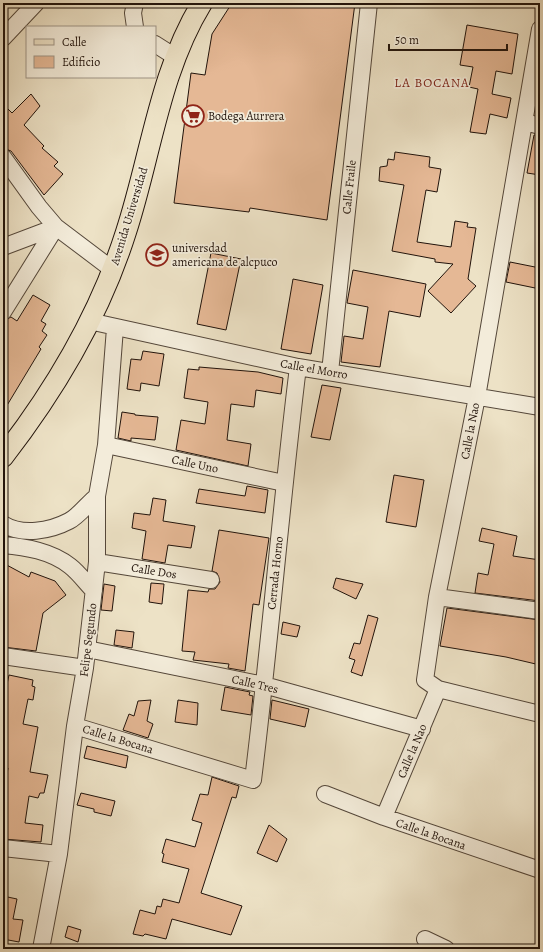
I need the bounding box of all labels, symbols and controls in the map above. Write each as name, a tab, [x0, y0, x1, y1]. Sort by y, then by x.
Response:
legend	[26, 26, 156, 78]
scale bar	[389, 26, 507, 52]
text: 50 m	[395, 32, 419, 48]
text: Calle	[62, 34, 86, 50]
text: Edificio	[62, 54, 100, 70]
district label: LA BOCANA	[394, 74, 470, 91]
supermarket icon: Bodega Aurrera	[180, 103, 206, 129]
place label: Bodega Aurrera	[208, 108, 285, 124]
street label: Calle Fraile	[338, 159, 360, 215]
street label: Avenida Universidad	[106, 165, 152, 268]
place label: universdad americana de alcpuco	[172, 240, 278, 270]
school or university icon: universdad americana de alcpuco	[144, 242, 170, 268]
street label: Calle el Morro	[279, 355, 349, 383]
street label: Calle la Nao	[457, 401, 483, 461]
street label: Calle Uno	[170, 451, 220, 477]
street label: Cerrada Horno	[263, 536, 287, 610]
street label: Calle Dos	[130, 560, 178, 583]
street label: Felipe Segundo	[76, 602, 100, 678]
street label: Calle Tres	[230, 671, 280, 697]
street label: Calle la Bocana	[81, 721, 156, 757]
street label: Calle la Nao	[393, 721, 431, 781]
street label: Calle la Bocana	[394, 814, 469, 854]

